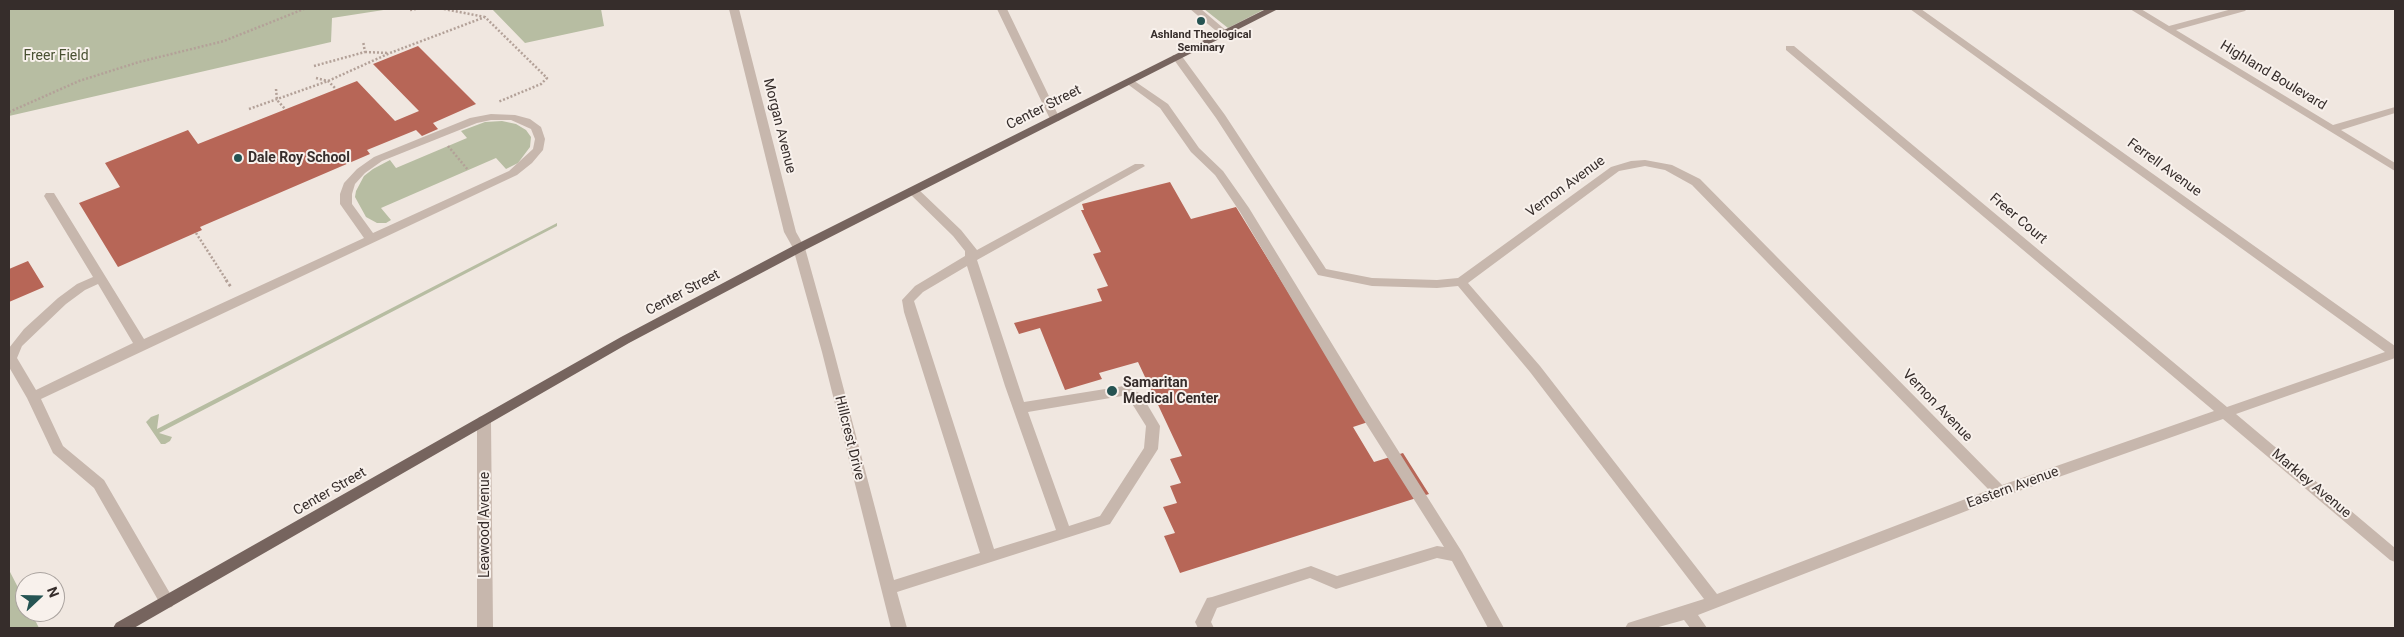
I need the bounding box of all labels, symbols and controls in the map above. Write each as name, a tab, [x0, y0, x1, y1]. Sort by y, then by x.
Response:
marker: Ashland Theological Seminary	[1195, 15, 1207, 27]
place label: Ashland Theological Seminary	[1150, 28, 1252, 54]
street label: Highland Boulevard	[2217, 38, 2329, 114]
park label: Freer Field	[23, 48, 89, 64]
street label: Morgan Avenue	[759, 77, 799, 175]
street label: Center Street	[1004, 82, 1084, 134]
street label: Ferrell Avenue	[2124, 135, 2204, 201]
place label: Dale Roy School	[248, 150, 350, 166]
marker: Dale Roy School	[232, 152, 244, 164]
street label: Vernon Avenue	[1523, 153, 1609, 221]
street label: Freer Court	[1986, 190, 2050, 248]
street label: Center Street	[643, 266, 723, 320]
street label: Vernon Avenue	[1898, 367, 1976, 445]
place label: Samaritan Medical Center	[1123, 375, 1218, 408]
marker: Samaritan Medical Center	[1105, 384, 1119, 398]
street label: Hillcrest Drive	[830, 394, 868, 482]
street label: Markley Avenue	[2268, 446, 2354, 522]
street label: Center Street	[291, 464, 369, 520]
street label: Eastern Avenue	[1965, 464, 2061, 512]
street label: Leawood Avenue	[477, 472, 493, 578]
north arrow	[15, 572, 65, 622]
text: N	[44, 584, 62, 599]

